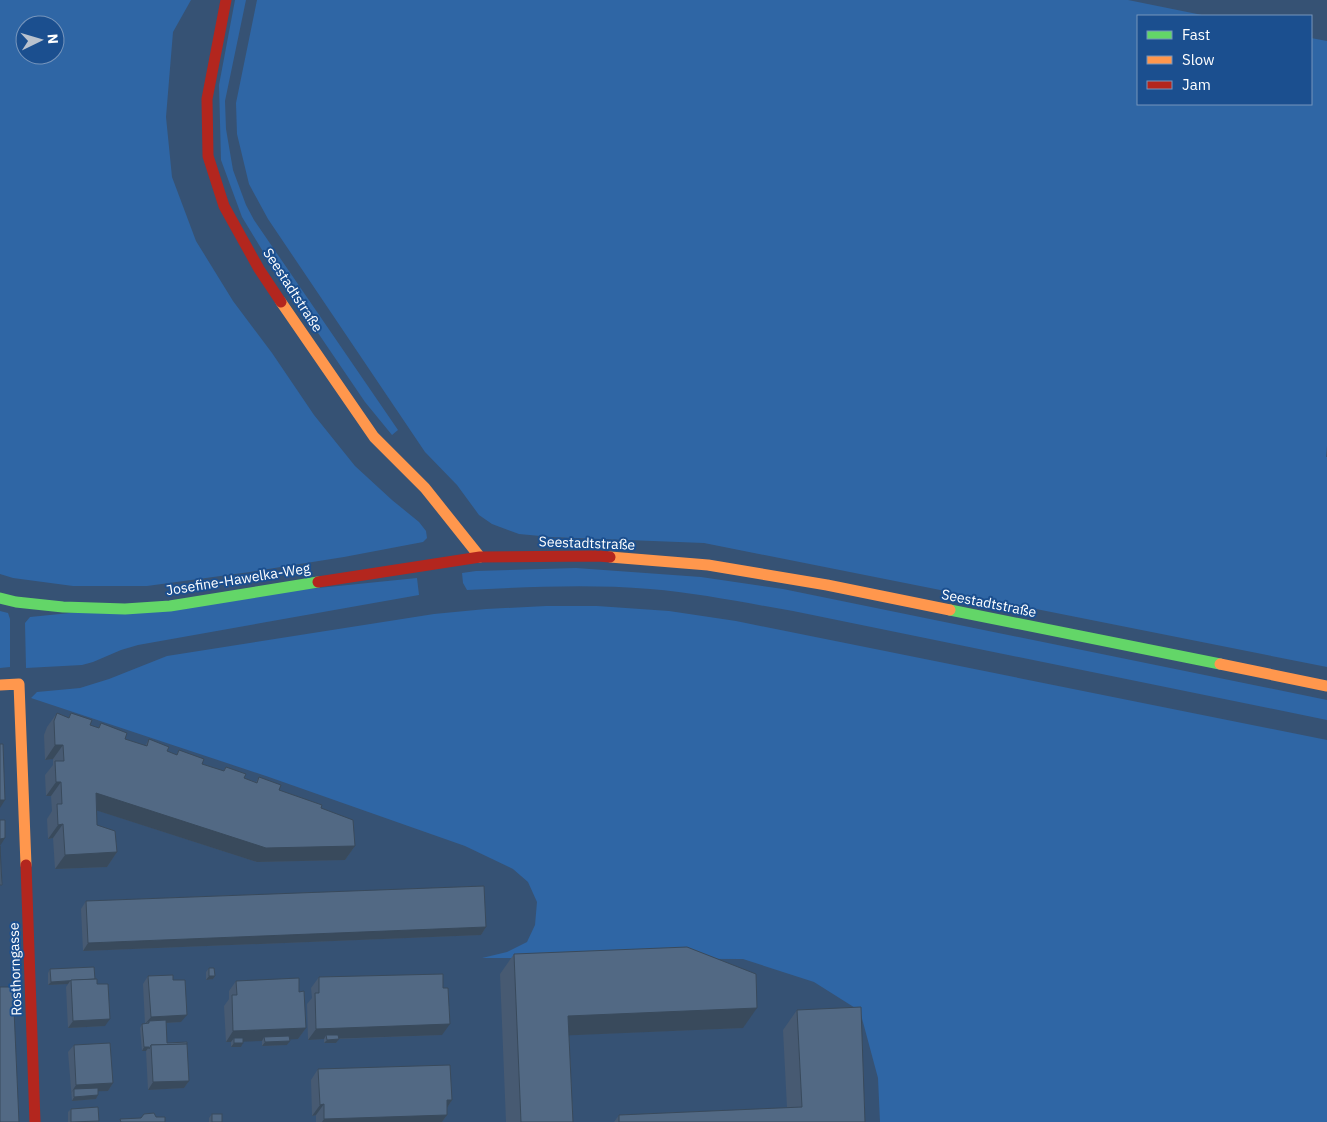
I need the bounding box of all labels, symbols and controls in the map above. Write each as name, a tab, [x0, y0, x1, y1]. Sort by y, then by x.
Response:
north arrow	[15, 15, 65, 65]
legend	[1137, 15, 1312, 105]
text: Fast	[1182, 25, 1210, 44]
text: N	[44, 33, 62, 45]
text: Slow	[1182, 50, 1215, 69]
text: Jam	[1182, 75, 1211, 94]
street label: Seestadtstraße	[259, 245, 327, 336]
street label: Seestadtstraße	[538, 532, 636, 554]
street label: Josefine-Hawelka-Weg	[165, 559, 312, 599]
street label: Seestadtstraße	[940, 585, 1038, 621]
street label: Rosthorngasse	[4, 922, 26, 1016]

